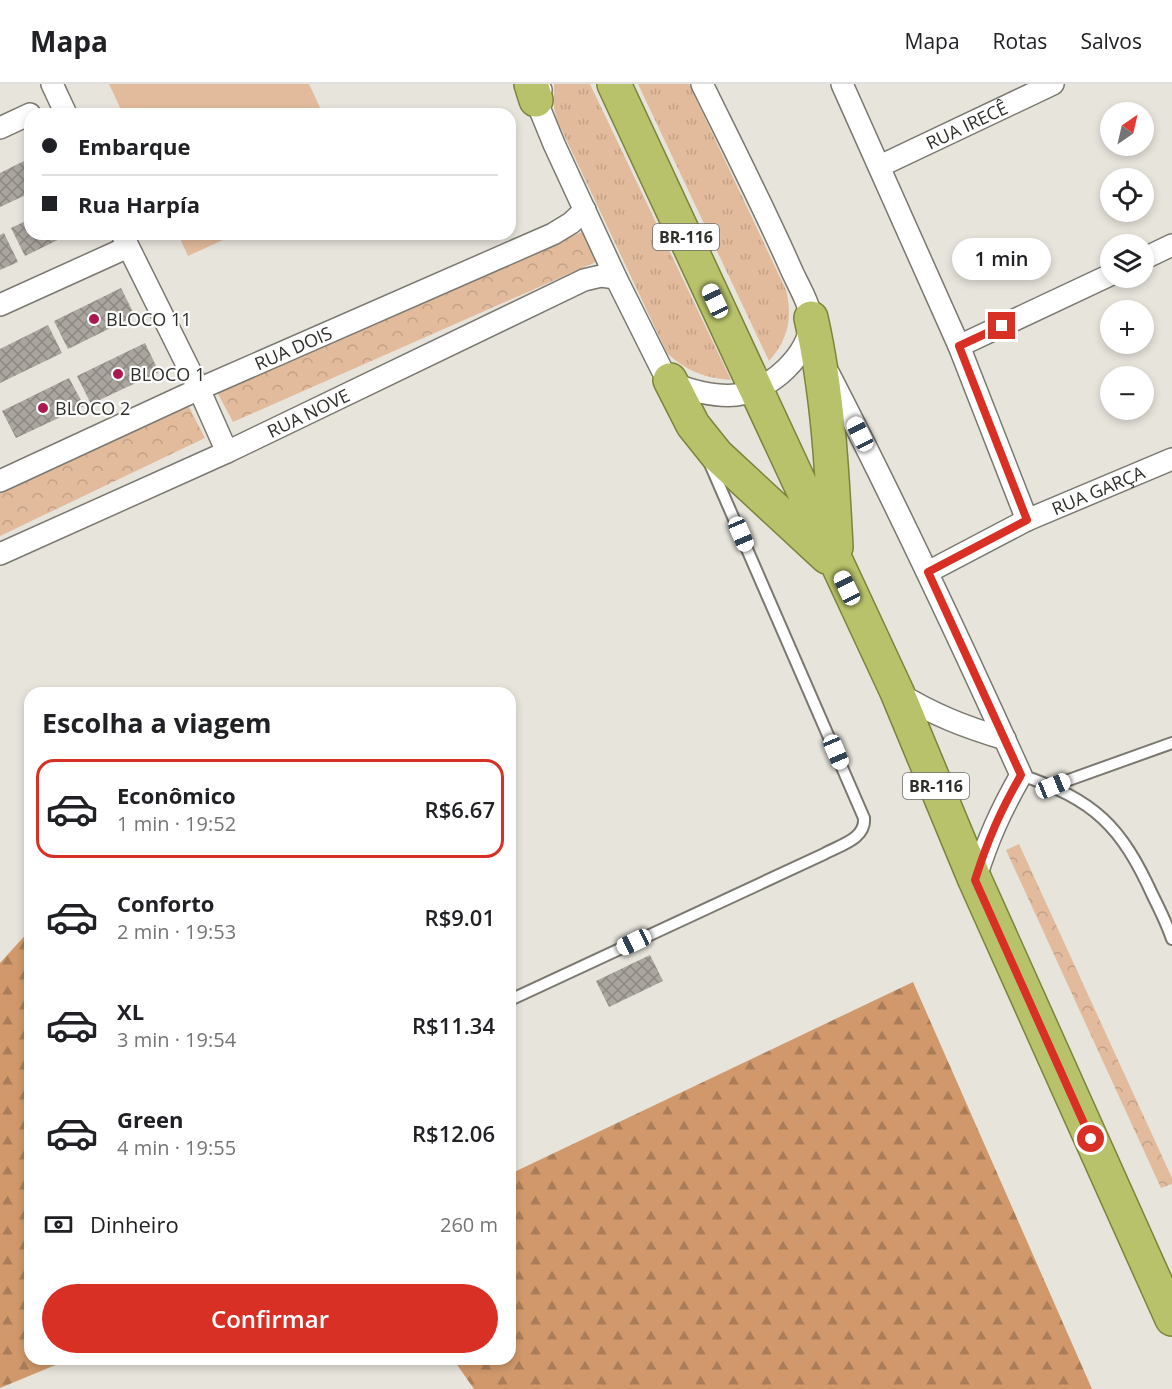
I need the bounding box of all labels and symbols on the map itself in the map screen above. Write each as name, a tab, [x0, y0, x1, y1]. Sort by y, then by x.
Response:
street label: RUA IRECÊ	[922, 95, 1012, 155]
north arrow	[1100, 102, 1154, 156]
road number: BR-116	[653, 224, 719, 250]
callout: 1 min	[952, 239, 1052, 281]
car	[699, 281, 731, 321]
place label: BLOCO 11	[106, 307, 192, 331]
marker: BLOCO 11	[87, 312, 101, 326]
route end	[988, 312, 1015, 339]
street label: RUA DOIS	[251, 320, 336, 375]
place label: BLOCO 1	[130, 362, 205, 386]
marker: BLOCO 1	[111, 367, 125, 381]
street label: RUA NOVE	[263, 383, 353, 443]
place label: BLOCO 2	[55, 396, 130, 420]
marker: BLOCO 2	[36, 401, 50, 415]
car	[844, 414, 876, 454]
street label: RUA GARÇA	[1048, 460, 1149, 520]
car	[726, 514, 756, 554]
car	[831, 568, 863, 608]
car	[821, 732, 851, 772]
car	[1033, 771, 1073, 801]
road number: BR-116	[903, 773, 969, 799]
car	[614, 926, 654, 958]
route start	[1077, 1125, 1104, 1152]

